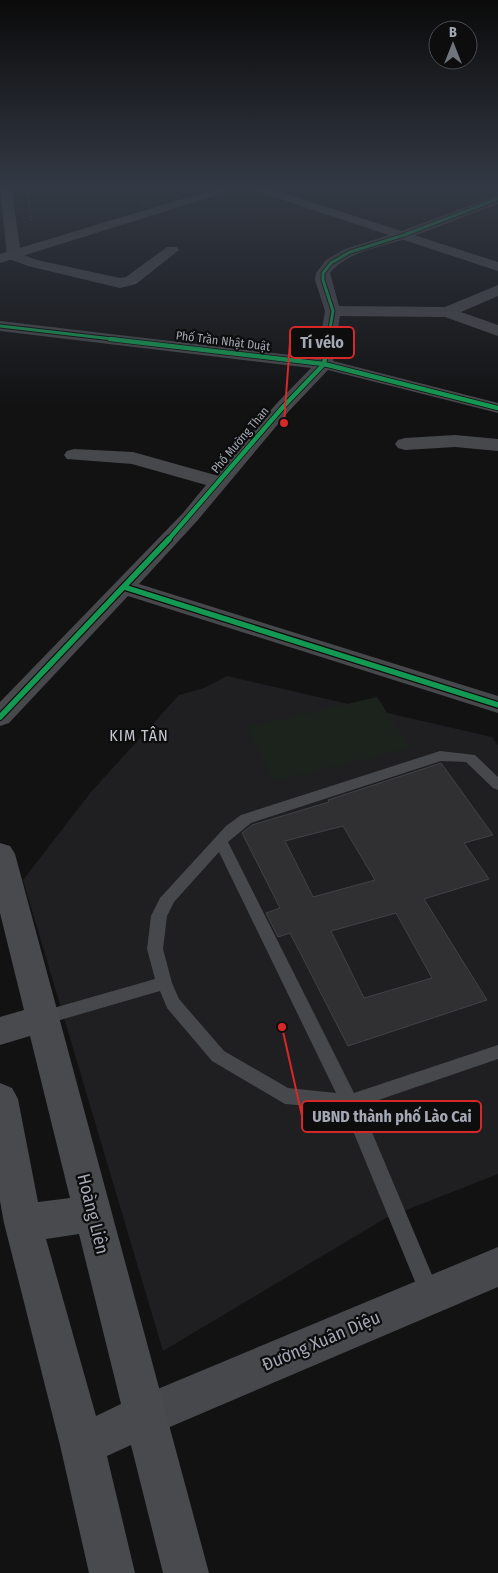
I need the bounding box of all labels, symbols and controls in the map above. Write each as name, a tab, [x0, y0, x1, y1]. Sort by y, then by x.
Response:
north arrow	[428, 20, 478, 70]
text: B	[449, 24, 457, 41]
street label: Phố Trần Nhật Duật	[175, 327, 271, 354]
callout: Tí vélo	[290, 327, 354, 358]
text: Tí vélo	[300, 333, 344, 352]
street label: Phố Mường Than	[208, 404, 272, 476]
district label: KIM TÂN	[109, 726, 169, 745]
callout: UBND thành phố Lào Cai	[302, 1101, 481, 1132]
text: UBND thành phố Lào Cai	[312, 1106, 472, 1126]
street label: Hoàng Liên	[72, 1172, 114, 1256]
street label: Đường Xuân Diệu	[259, 1306, 383, 1376]

